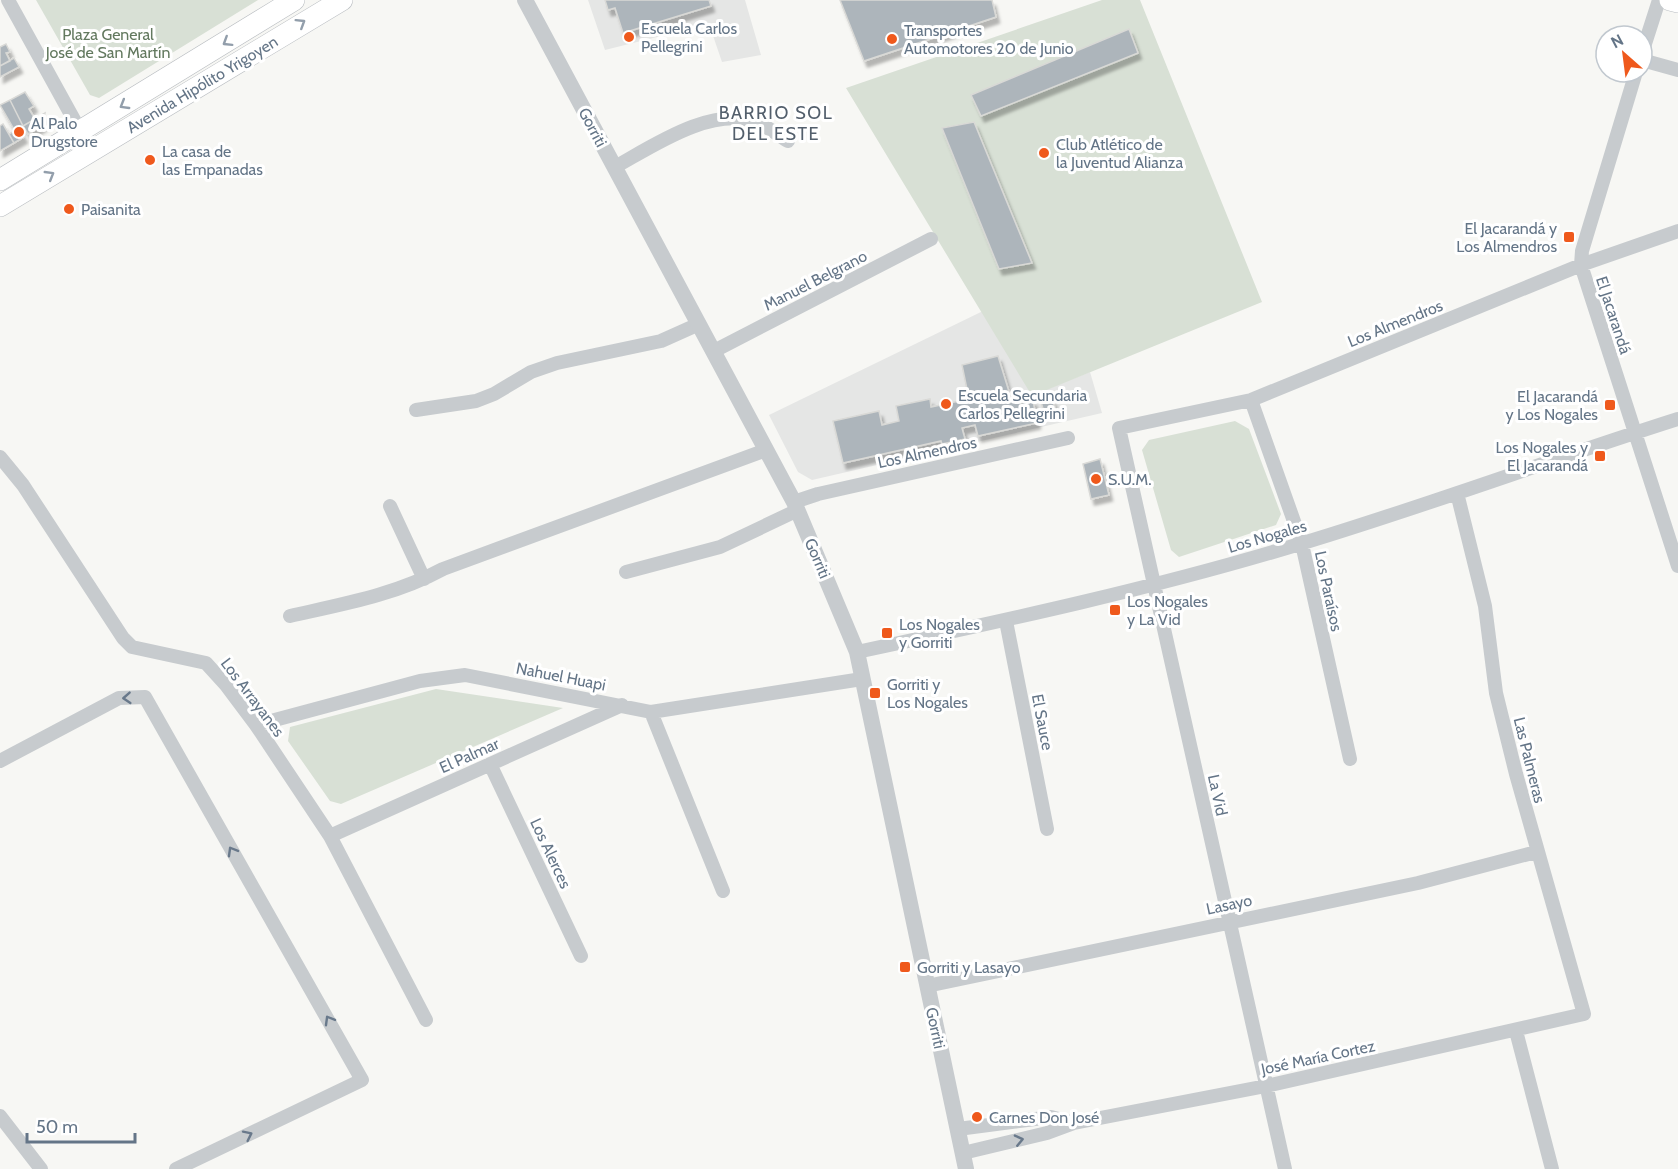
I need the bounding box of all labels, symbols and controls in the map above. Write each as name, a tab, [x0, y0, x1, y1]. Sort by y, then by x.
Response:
one-way arrow	[295, 19, 305, 31]
place label: Escuela Carlos Pellegrini	[641, 19, 737, 56]
place label: Transportes Automotores 20 de Junio	[904, 21, 1074, 58]
north arrow	[1594, 24, 1654, 84]
park label: Plaza General José de San Martín	[45, 25, 170, 62]
marker: Escuela Carlos Pellegrini	[622, 30, 636, 44]
text: N	[1608, 30, 1627, 52]
street label: Avenida Hipólito Yrigoyen	[123, 32, 281, 137]
marker: Transportes Automotores 20 de Junio	[885, 32, 899, 46]
one-way arrow	[223, 34, 233, 46]
one-way arrow	[120, 97, 130, 109]
district label: BARRIO SOL DEL ESTE	[719, 102, 833, 145]
street label: Gorriti	[574, 104, 611, 150]
place label: Al Palo Drugstore	[31, 114, 98, 151]
marker: Al Palo Drugstore	[12, 125, 26, 139]
place label: Club Atlético de la Juventud Alianza	[1056, 135, 1183, 172]
place label: La casa de las Empanadas	[162, 142, 263, 179]
marker: Club Atlético de la Juventud Alianza	[1037, 146, 1051, 160]
marker: La casa de las Empanadas	[143, 153, 157, 167]
one-way arrow	[44, 171, 54, 183]
place label: Paisanita	[81, 200, 141, 219]
marker: Paisanita	[62, 202, 76, 216]
place label: El Jacarandá y Los Almendros	[1456, 219, 1557, 256]
marker: El Jacarandá y Los Almendros	[1562, 230, 1576, 244]
street label: Manuel Belgrano	[760, 246, 870, 315]
street label: El Jacarandá	[1592, 274, 1635, 357]
street label: Los Almendros	[1345, 296, 1446, 351]
place label: Escuela Secundaria Carlos Pellegrini	[958, 386, 1087, 423]
place label: El Jacarandá y Los Nogales	[1505, 387, 1598, 424]
marker: Escuela Secundaria Carlos Pellegrini	[939, 397, 953, 411]
marker: El Jacarandá y Los Nogales	[1603, 398, 1617, 412]
street label: Los Almendros	[876, 433, 979, 472]
place label: Los Nogales y El Jacarandá	[1495, 438, 1588, 475]
marker: Los Nogales y El Jacarandá	[1593, 449, 1607, 463]
place label: S.U.M.	[1108, 470, 1152, 489]
marker: S.U.M.	[1089, 472, 1103, 486]
street label: Los Nogales	[1226, 516, 1309, 557]
street label: Gorriti	[801, 535, 834, 581]
street label: Los Paraísos	[1311, 549, 1346, 633]
place label: Los Nogales y La Vid	[1127, 592, 1208, 629]
marker: Los Nogales y La Vid	[1108, 603, 1122, 617]
place label: Los Nogales y Gorriti	[899, 615, 980, 652]
marker: Los Nogales y Gorriti	[880, 626, 894, 640]
street label: Los Arrayanes	[217, 654, 289, 741]
street label: Nahuel Huapi	[514, 658, 607, 694]
place label: Gorriti y Los Nogales	[887, 675, 968, 712]
marker: Gorriti y Los Nogales	[868, 686, 882, 700]
one-way arrow	[122, 692, 131, 705]
street label: El Sauce	[1028, 692, 1057, 752]
street label: Las Palmeras	[1510, 715, 1549, 805]
street label: El Palmar	[436, 734, 503, 777]
street label: La Vid	[1204, 773, 1231, 818]
street label: Los Alerces	[526, 815, 575, 892]
one-way arrow	[228, 847, 240, 857]
street label: Lasayo	[1204, 890, 1254, 919]
place label: Gorriti y Lasayo	[917, 958, 1021, 977]
marker: Gorriti y Lasayo	[898, 960, 912, 974]
street label: Gorriti	[922, 1006, 949, 1051]
one-way arrow	[324, 1016, 336, 1027]
street label: José María Cortez	[1258, 1036, 1377, 1079]
scale bar	[27, 1106, 135, 1144]
place label: Carnes Don José	[989, 1108, 1099, 1127]
marker: Carnes Don José	[970, 1110, 984, 1124]
text: 50 m	[36, 1116, 78, 1138]
one-way arrow	[242, 1130, 253, 1142]
one-way arrow	[1014, 1134, 1024, 1147]

